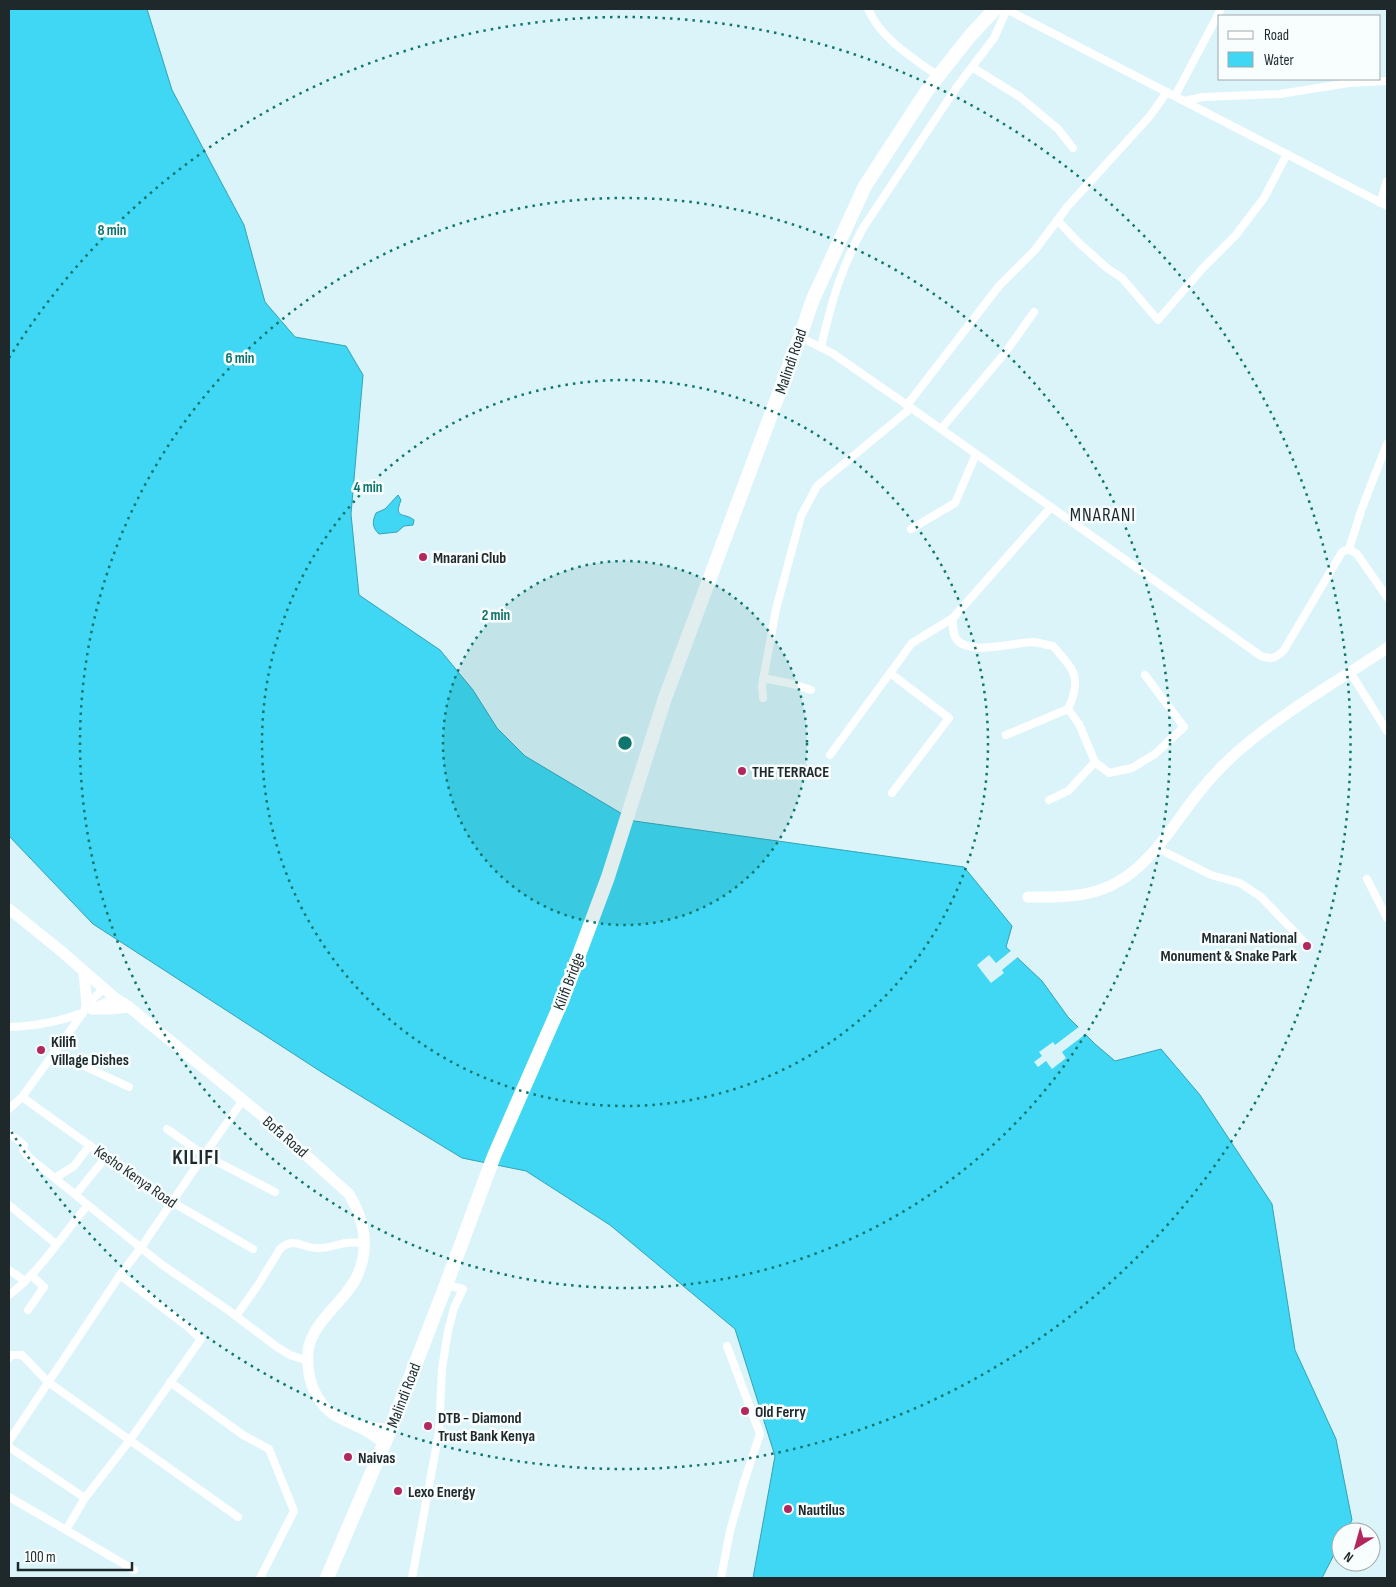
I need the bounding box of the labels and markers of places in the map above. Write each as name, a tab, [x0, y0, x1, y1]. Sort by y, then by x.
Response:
place label: Mnarani Club	[433, 549, 506, 568]
marker: Mnarani Club	[417, 551, 429, 563]
centre of rings	[616, 734, 634, 752]
place label: THE TERRACE	[752, 763, 829, 782]
marker: THE TERRACE	[736, 765, 748, 777]
place label: Mnarani National Monument & Snake Park	[1160, 929, 1297, 966]
marker: Mnarani National Monument & Snake Park	[1301, 940, 1313, 952]
place label: Kilifi Village Dishes	[51, 1033, 129, 1070]
marker: Kilifi Village Dishes	[35, 1044, 47, 1056]
place label: Old Ferry	[755, 1403, 806, 1422]
marker: Old Ferry	[739, 1405, 751, 1417]
place label: DTB - Diamond Trust Bank Kenya	[438, 1409, 535, 1446]
marker: DTB - Diamond Trust Bank Kenya	[422, 1420, 434, 1432]
place label: Naivas	[358, 1449, 396, 1468]
marker: Naivas	[342, 1451, 354, 1463]
place label: Lexo Energy	[408, 1483, 476, 1502]
marker: Lexo Energy	[392, 1485, 404, 1497]
place label: Nautilus	[798, 1501, 845, 1520]
marker: Nautilus	[782, 1503, 794, 1515]

